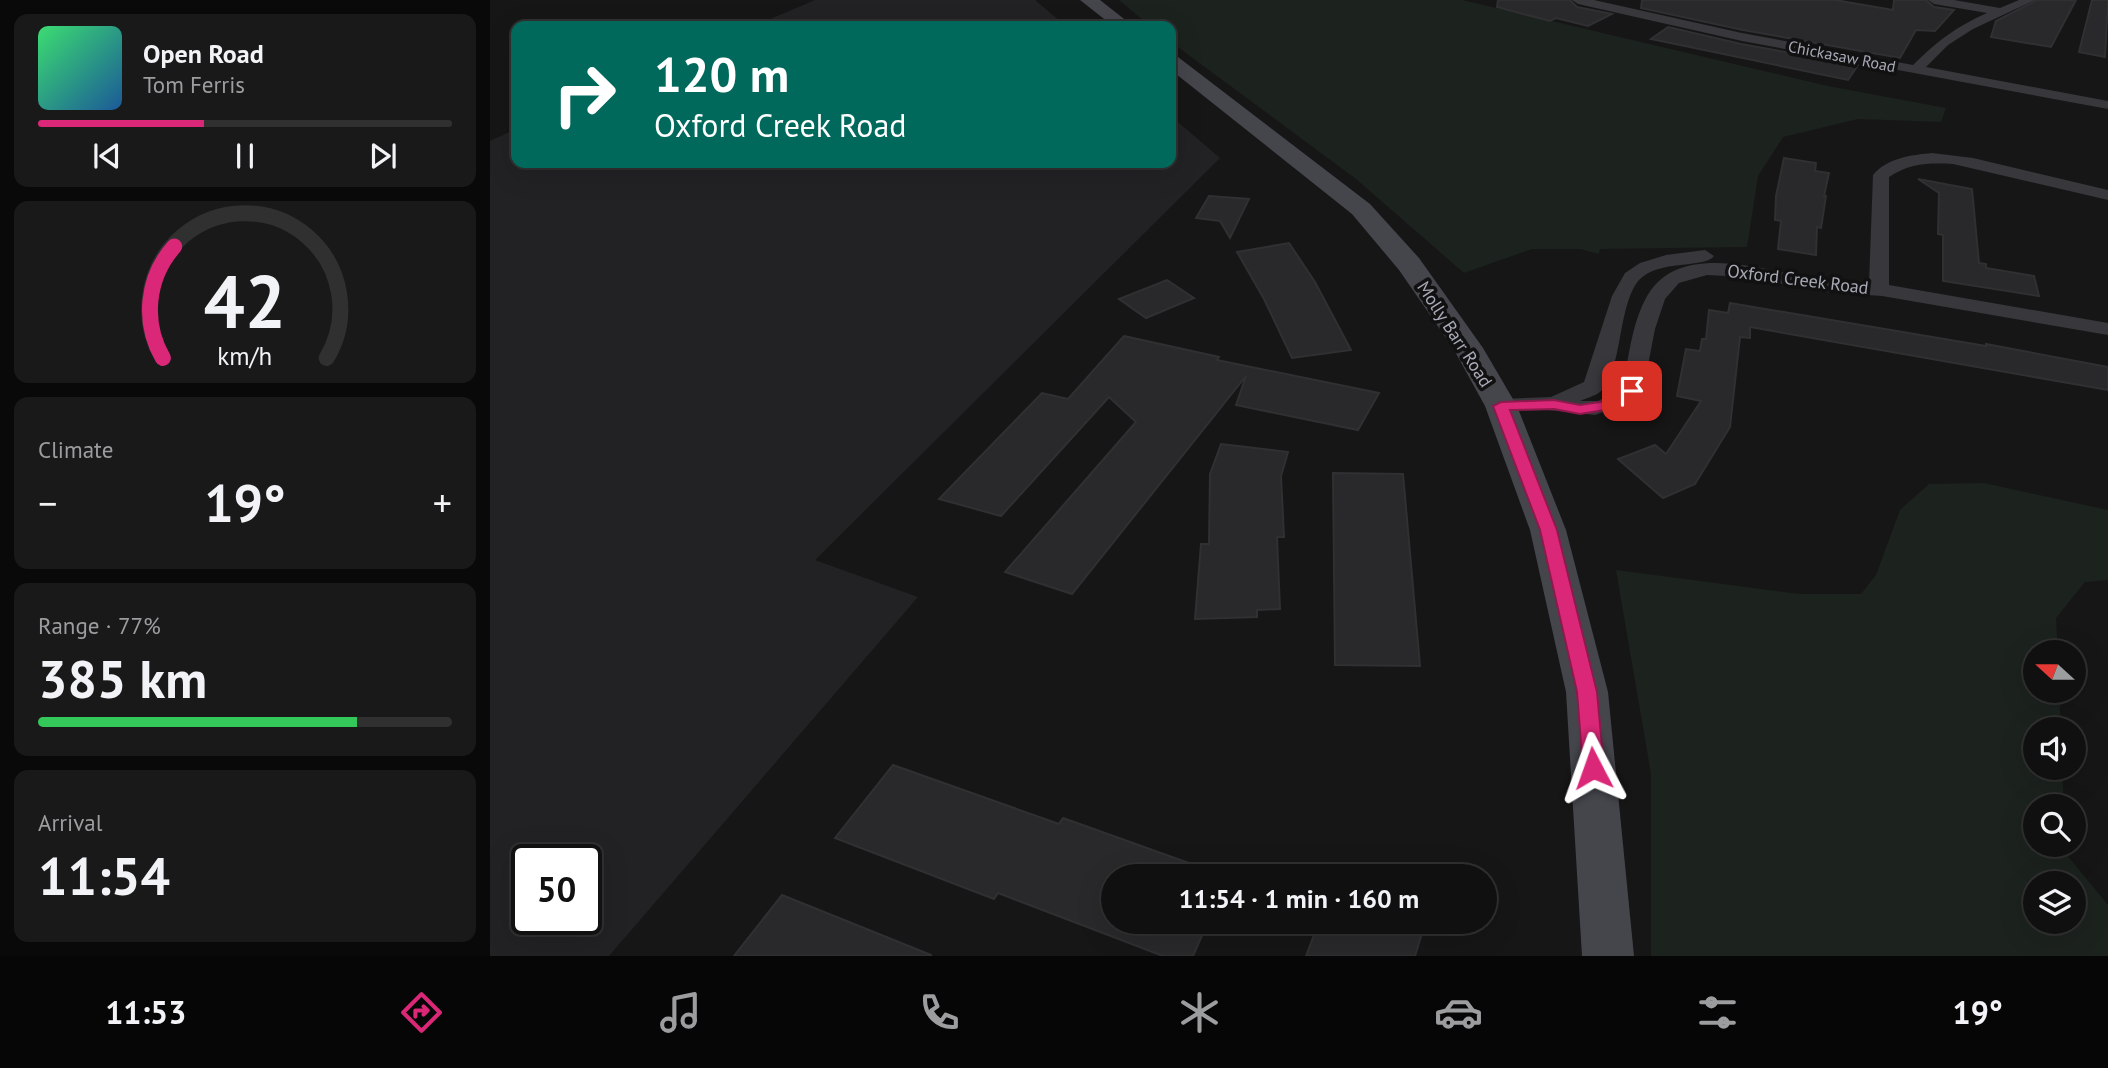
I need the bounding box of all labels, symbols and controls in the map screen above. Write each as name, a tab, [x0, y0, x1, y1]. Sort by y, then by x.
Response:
street label: Chickasaw Road	[1787, 36, 1897, 76]
text: Open Road	[143, 37, 264, 70]
text: 120 m	[654, 42, 789, 106]
icon: right	[539, 49, 630, 140]
text: Tom Ferris	[143, 70, 245, 99]
text: Oxford Creek Road	[654, 104, 906, 146]
icon: previous	[88, 137, 126, 175]
icon: pause	[226, 137, 264, 175]
icon: next	[364, 137, 402, 175]
text: 42	[204, 254, 286, 348]
street label: Oxford Creek Road	[1726, 259, 1870, 299]
street label: Molly Barr Road	[1412, 277, 1498, 391]
text: km/h	[218, 339, 272, 371]
pin	[1602, 361, 1662, 421]
icon: arrive	[1613, 372, 1651, 410]
text: Climate	[38, 435, 113, 464]
text: 19°	[204, 469, 286, 536]
text: −	[38, 478, 57, 527]
text: +	[433, 478, 452, 527]
text: Range · 77%	[38, 611, 161, 640]
north arrow	[2023, 640, 2086, 704]
map controls	[2023, 640, 2086, 934]
text: 385 km	[38, 645, 207, 712]
button: sound	[2023, 717, 2086, 780]
position arrow	[1556, 731, 1630, 805]
button: search	[2023, 794, 2086, 857]
text: Arrival	[38, 808, 102, 837]
text: 11:54	[38, 842, 170, 909]
speed limit sign: 50	[511, 844, 602, 935]
button: layers	[2023, 871, 2086, 934]
text: 11:54 · 1 min · 160 m	[1179, 882, 1419, 915]
icon: directions	[397, 988, 446, 1037]
icon: music	[656, 988, 705, 1037]
icon: phone	[915, 988, 964, 1037]
icon: climate	[1175, 988, 1224, 1037]
icon: car	[1434, 988, 1483, 1037]
icon: filters	[1693, 988, 1742, 1037]
text: 11:53	[105, 991, 186, 1033]
text: 19°	[1953, 991, 2003, 1033]

